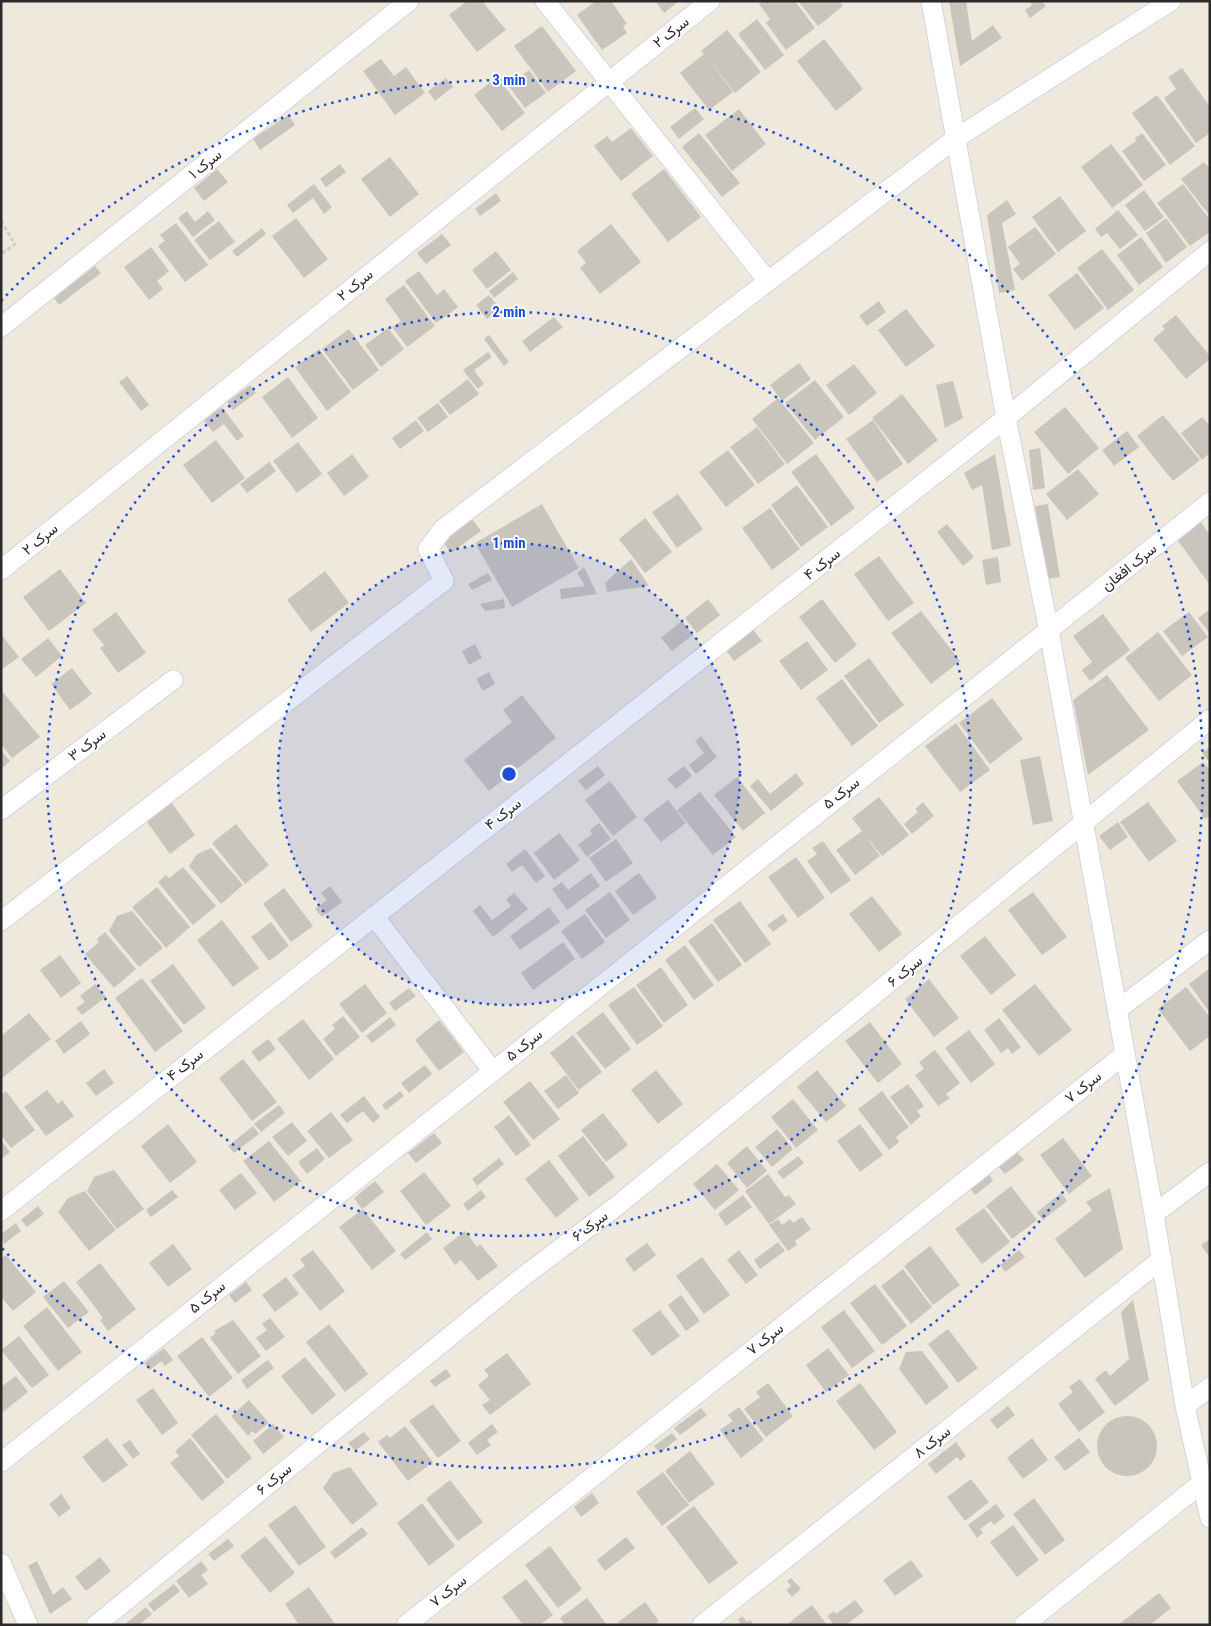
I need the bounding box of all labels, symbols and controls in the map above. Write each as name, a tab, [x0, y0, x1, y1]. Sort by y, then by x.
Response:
street label: سرک ۲	[649, 12, 693, 52]
text: 3 min	[492, 71, 526, 89]
street label: سرک ۱	[185, 145, 225, 183]
street label: سرک ۲	[334, 265, 377, 305]
text: 2 min	[492, 303, 526, 321]
street label: سرک ۲	[19, 519, 62, 559]
text: 1 min	[492, 534, 526, 552]
street label: سرک افغان	[1098, 539, 1160, 595]
street label: سرک ۴	[800, 544, 844, 584]
street label: سرک ۳	[65, 725, 110, 765]
centre of rings	[500, 765, 518, 783]
street label: سرک ۵	[819, 773, 863, 813]
street label: سرک ۴	[481, 794, 525, 834]
street label: سرک ۶	[884, 951, 926, 991]
street label: سرک ۵	[502, 1025, 546, 1065]
street label: سرک ۴	[163, 1045, 207, 1085]
street label: سرک ۷	[1061, 1067, 1105, 1107]
street label: سرک ۶	[569, 1207, 612, 1245]
street label: سرک ۵	[185, 1277, 229, 1317]
street label: سرک ۷	[743, 1319, 787, 1359]
street label: سرک ۸	[910, 1422, 954, 1462]
street label: سرک ۶	[253, 1459, 295, 1499]
street label: سرک ۷	[426, 1571, 470, 1611]

